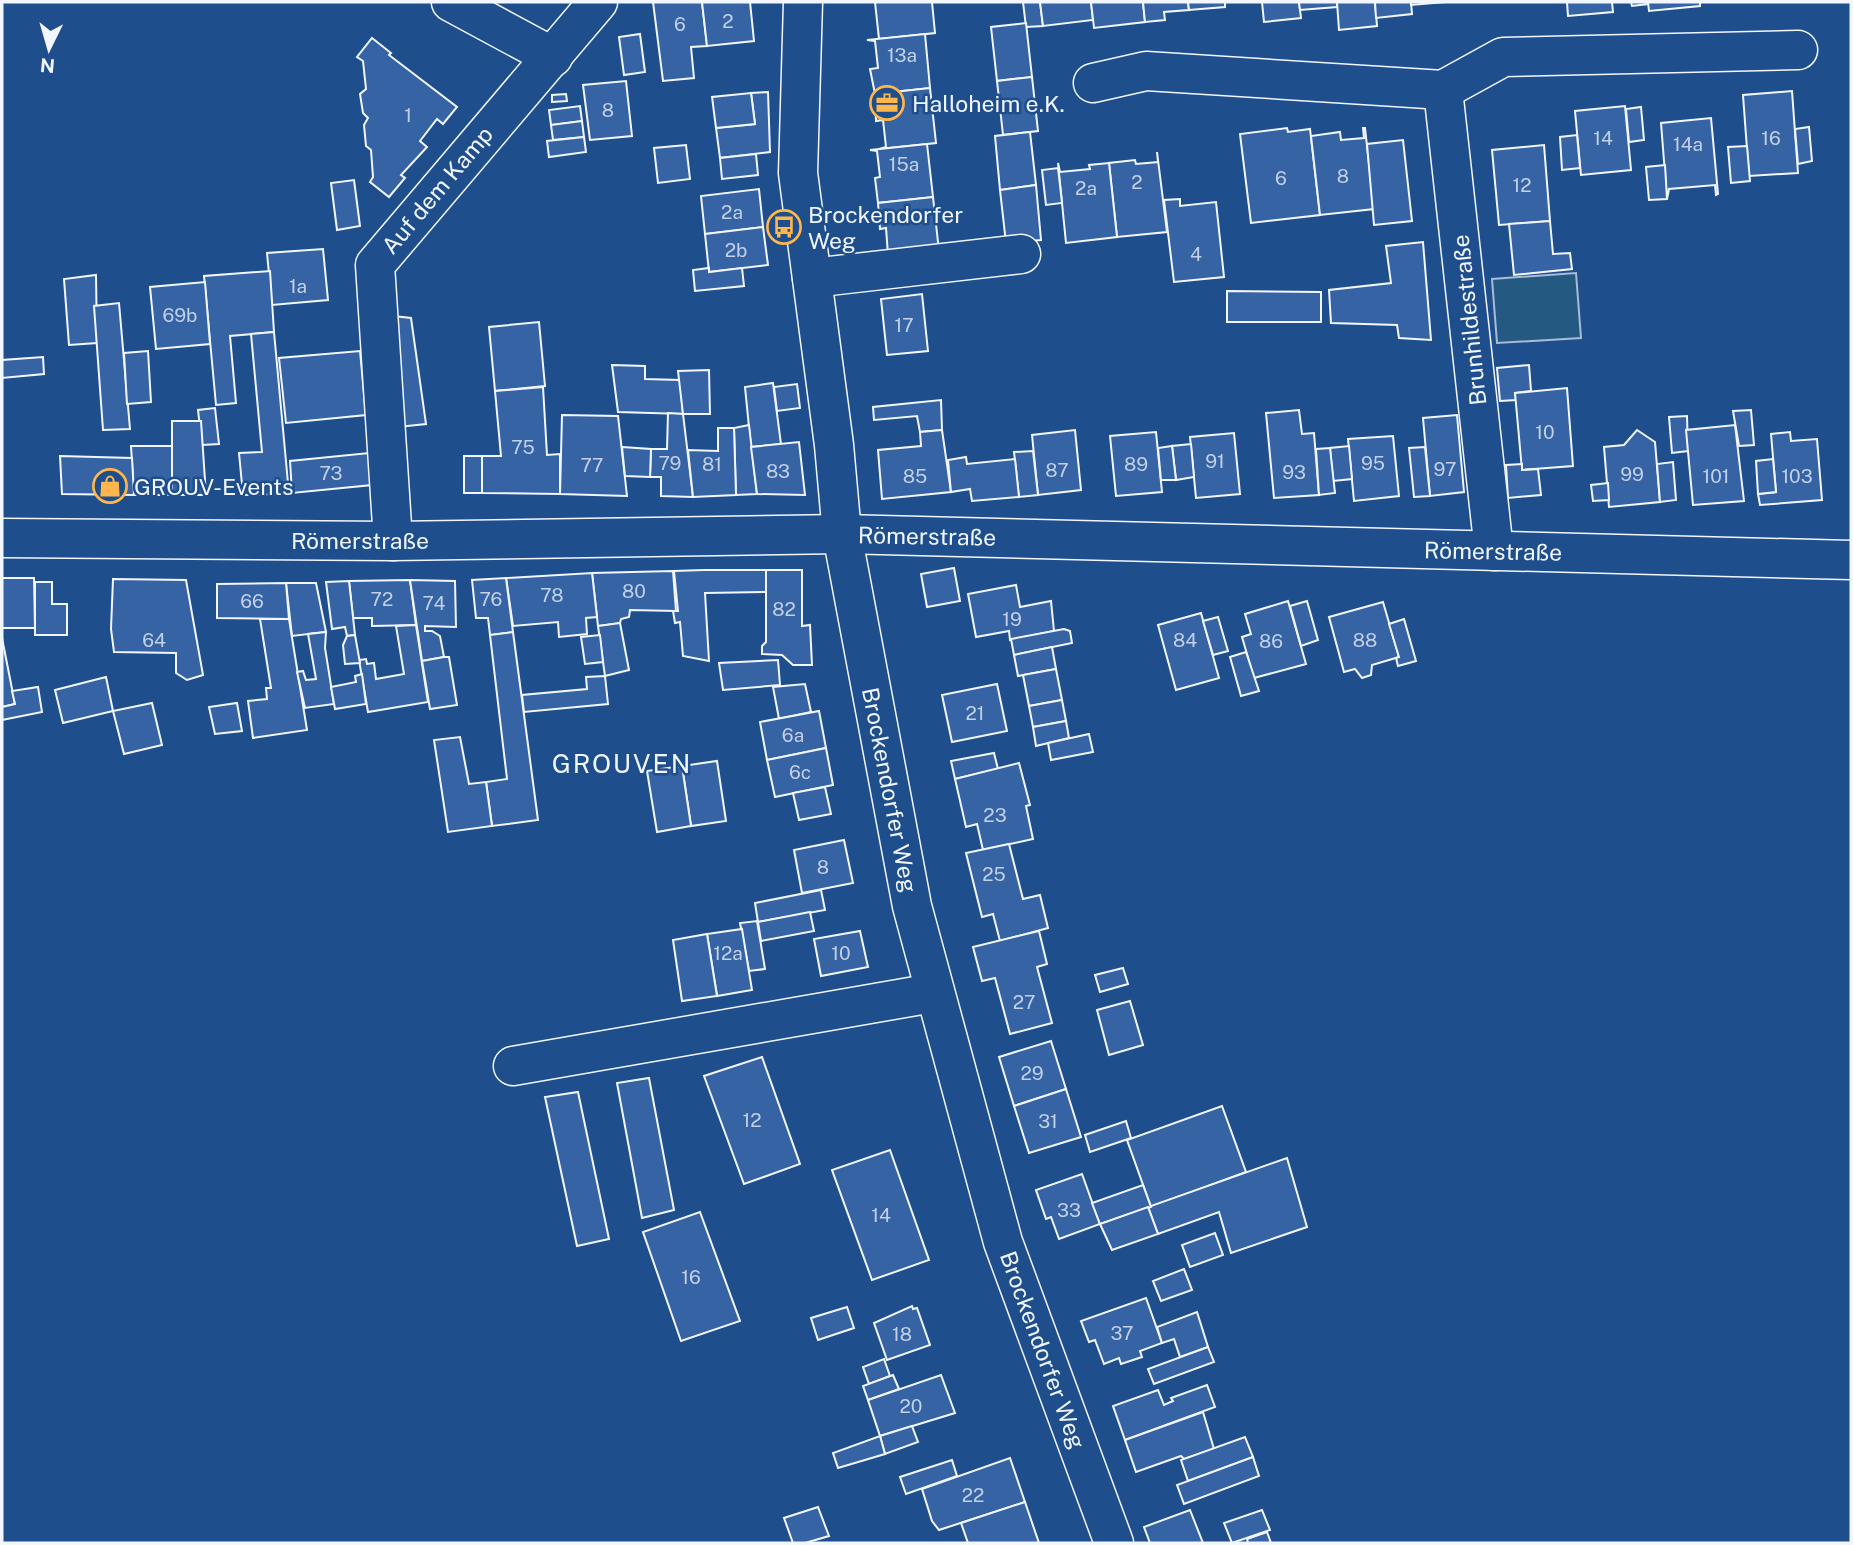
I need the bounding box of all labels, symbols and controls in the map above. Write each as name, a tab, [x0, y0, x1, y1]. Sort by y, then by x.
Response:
house number: 2	[722, 10, 734, 32]
house number: 6	[674, 13, 686, 35]
north arrow	[14, 14, 84, 84]
house number: 13a	[887, 44, 917, 66]
text: N	[39, 54, 56, 78]
office icon: Halloheim e.K.	[868, 84, 906, 122]
place label: Halloheim e.K.	[912, 90, 1065, 117]
house number: 8	[602, 99, 614, 121]
house number: 1	[404, 104, 412, 126]
street label: Auf dem Kamp	[376, 121, 498, 259]
house number: 14	[1593, 127, 1613, 149]
house number: 16	[1761, 127, 1781, 149]
house number: 14a	[1673, 133, 1703, 155]
house number: 15a	[889, 153, 919, 175]
house number: 8	[1337, 165, 1349, 187]
house number: 6	[1275, 167, 1287, 189]
house number: 2	[1131, 171, 1143, 193]
house number: 12	[1512, 174, 1532, 196]
house number: 2a	[1075, 177, 1097, 199]
house number: 2a	[721, 201, 743, 223]
place label: Brockendorfer Weg	[808, 201, 963, 254]
bus stop icon: Brockendorfer Weg	[765, 208, 803, 246]
street label: Brunhildestraße	[1447, 233, 1491, 407]
house number: 2b	[725, 239, 747, 261]
house number: 4	[1190, 243, 1202, 265]
house number: 1a	[289, 275, 307, 297]
house number: 69b	[163, 304, 197, 326]
house number: 17	[894, 314, 914, 336]
house number: 10	[1535, 421, 1555, 443]
house number: 75	[511, 436, 535, 458]
house number: 91	[1205, 450, 1225, 472]
house number: 79	[659, 452, 681, 474]
house number: 95	[1361, 452, 1385, 474]
house number: 81	[702, 453, 722, 475]
house number: 89	[1124, 453, 1148, 475]
house number: 77	[580, 454, 604, 476]
house number: 97	[1434, 458, 1456, 480]
house number: 87	[1045, 459, 1069, 481]
house number: 83	[766, 460, 790, 482]
house number: 93	[1282, 461, 1306, 483]
house number: 73	[319, 462, 343, 484]
house number: 99	[1620, 463, 1644, 485]
house number: 85	[903, 465, 927, 487]
house number: 101	[1702, 465, 1730, 487]
house number: 103	[1781, 465, 1813, 487]
shop icon: GROUV-Events	[91, 467, 129, 505]
place label: GROUV-Events	[134, 473, 294, 500]
street label: Römerstraße	[858, 521, 996, 551]
street label: Römerstraße	[291, 527, 429, 554]
street label: Römerstraße	[1424, 536, 1562, 566]
house number: 80	[622, 580, 646, 602]
house number: 78	[540, 584, 564, 606]
house number: 72	[371, 588, 393, 610]
house number: 76	[480, 588, 502, 610]
house number: 66	[240, 590, 264, 612]
house number: 74	[423, 592, 445, 614]
house number: 82	[772, 598, 796, 620]
house number: 19	[1002, 608, 1022, 630]
house number: 64	[142, 629, 166, 651]
house number: 84	[1173, 629, 1197, 651]
house number: 88	[1353, 629, 1377, 651]
house number: 86	[1259, 630, 1283, 652]
street label: Brockendorfer Weg	[857, 685, 923, 895]
house number: 21	[965, 702, 985, 724]
house number: 6a	[782, 724, 804, 746]
district label: GROUVEN	[552, 748, 692, 779]
house number: 6c	[789, 761, 811, 783]
house number: 23	[983, 804, 1007, 826]
house number: 8	[817, 856, 829, 878]
house number: 25	[982, 863, 1006, 885]
house number: 12a	[713, 942, 743, 964]
house number: 10	[831, 942, 851, 964]
house number: 27	[1013, 991, 1035, 1013]
house number: 29	[1020, 1062, 1044, 1084]
house number: 12	[742, 1109, 762, 1131]
house number: 31	[1038, 1110, 1058, 1132]
house number: 33	[1057, 1199, 1081, 1221]
house number: 14	[871, 1204, 891, 1226]
street label: Brockendorfer Weg	[995, 1247, 1091, 1453]
house number: 16	[681, 1266, 701, 1288]
house number: 37	[1110, 1322, 1134, 1344]
house number: 18	[892, 1323, 912, 1345]
house number: 20	[900, 1395, 922, 1417]
house number: 22	[962, 1484, 984, 1506]

